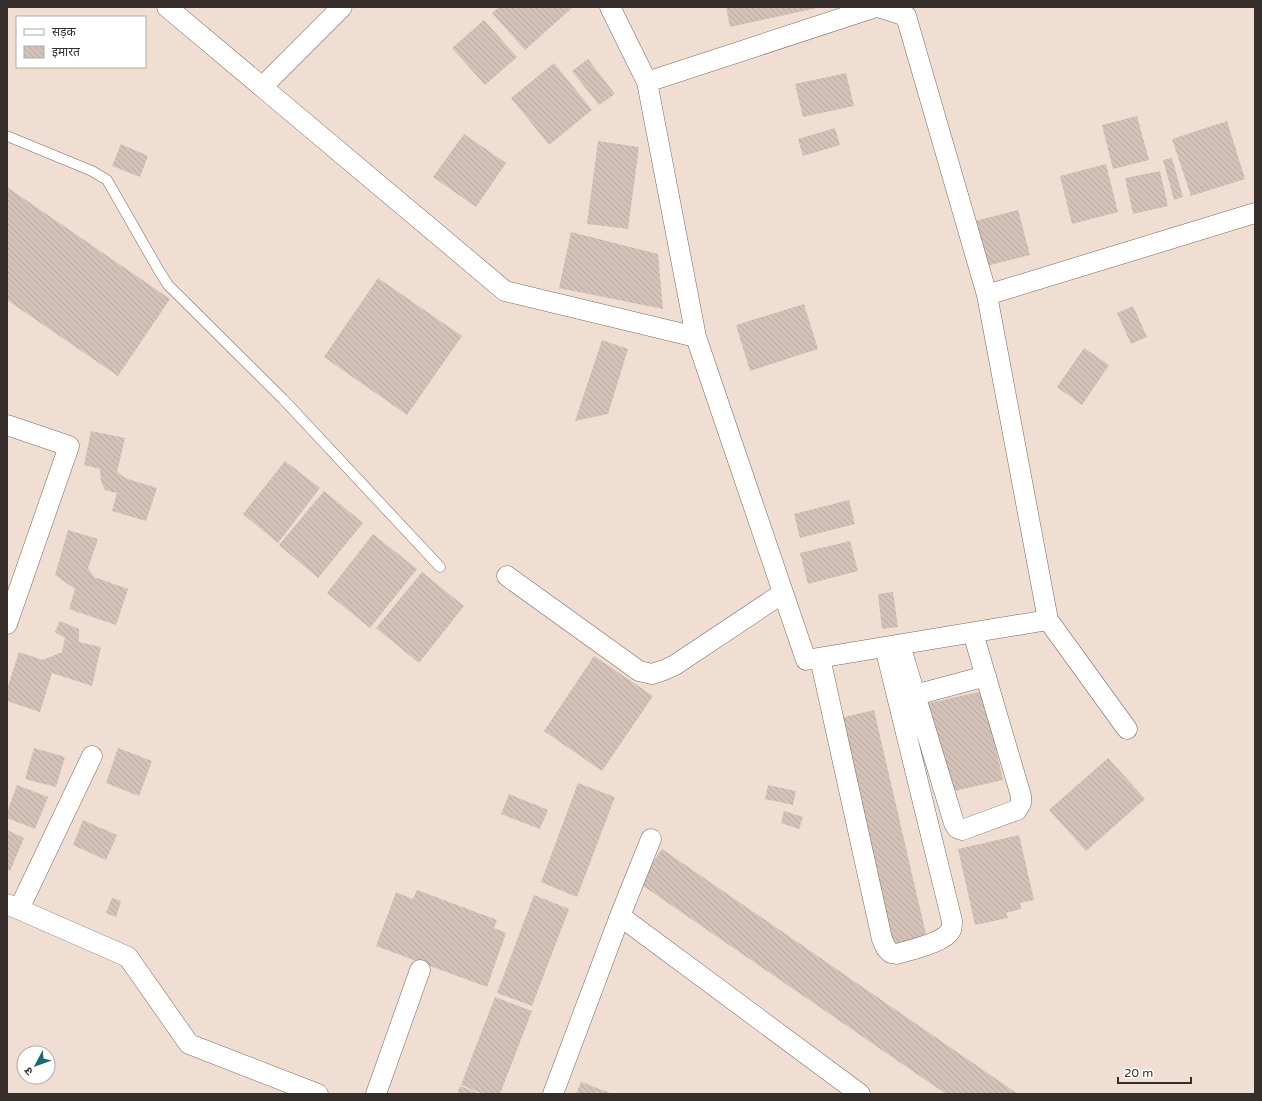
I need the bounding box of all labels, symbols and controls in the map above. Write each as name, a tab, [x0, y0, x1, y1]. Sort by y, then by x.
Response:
legend	[16, 16, 146, 68]
text: सड़क	[52, 25, 77, 39]
text: इमारत	[52, 45, 81, 59]
north arrow	[16, 1045, 56, 1085]
scale bar	[1118, 1059, 1191, 1085]
text: उ	[21, 1064, 36, 1078]
text: 20 m	[1124, 1066, 1153, 1080]

